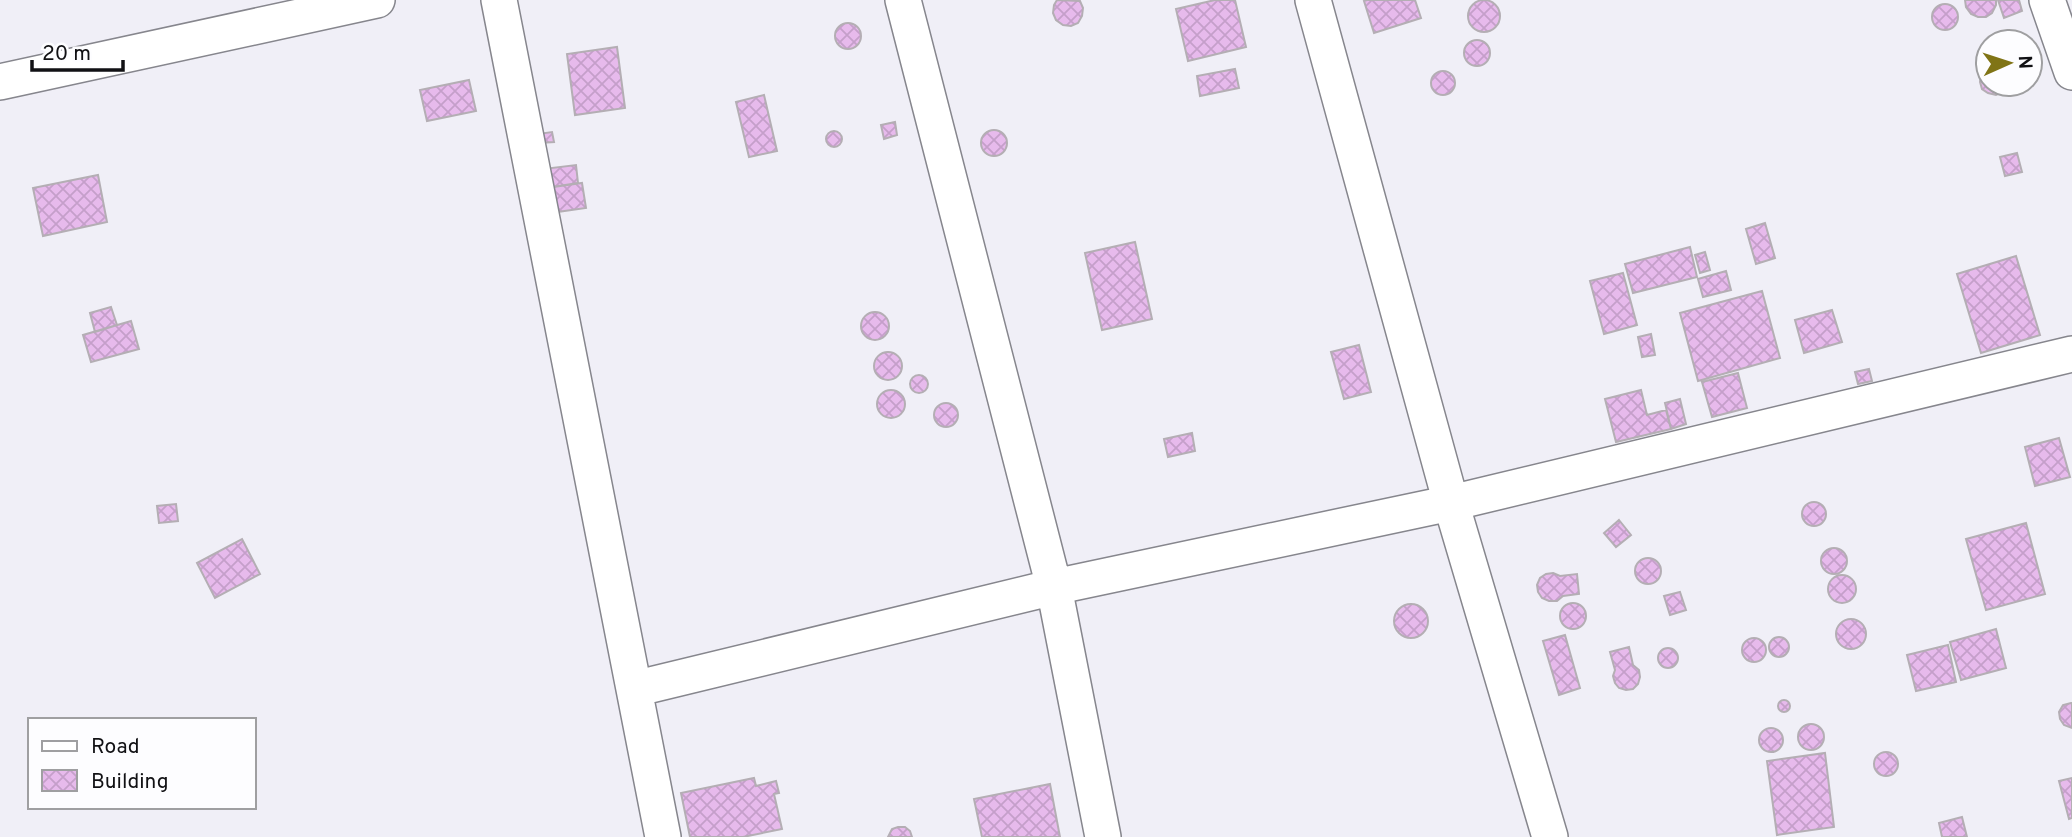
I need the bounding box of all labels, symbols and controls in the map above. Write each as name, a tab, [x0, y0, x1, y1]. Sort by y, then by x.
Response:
scale bar	[32, 28, 122, 72]
north arrow	[1974, 28, 2044, 98]
text: 20 m	[42, 41, 91, 68]
text: N	[2012, 55, 2036, 70]
legend	[28, 718, 256, 809]
text: Road	[91, 734, 140, 761]
text: Building	[91, 769, 169, 796]

